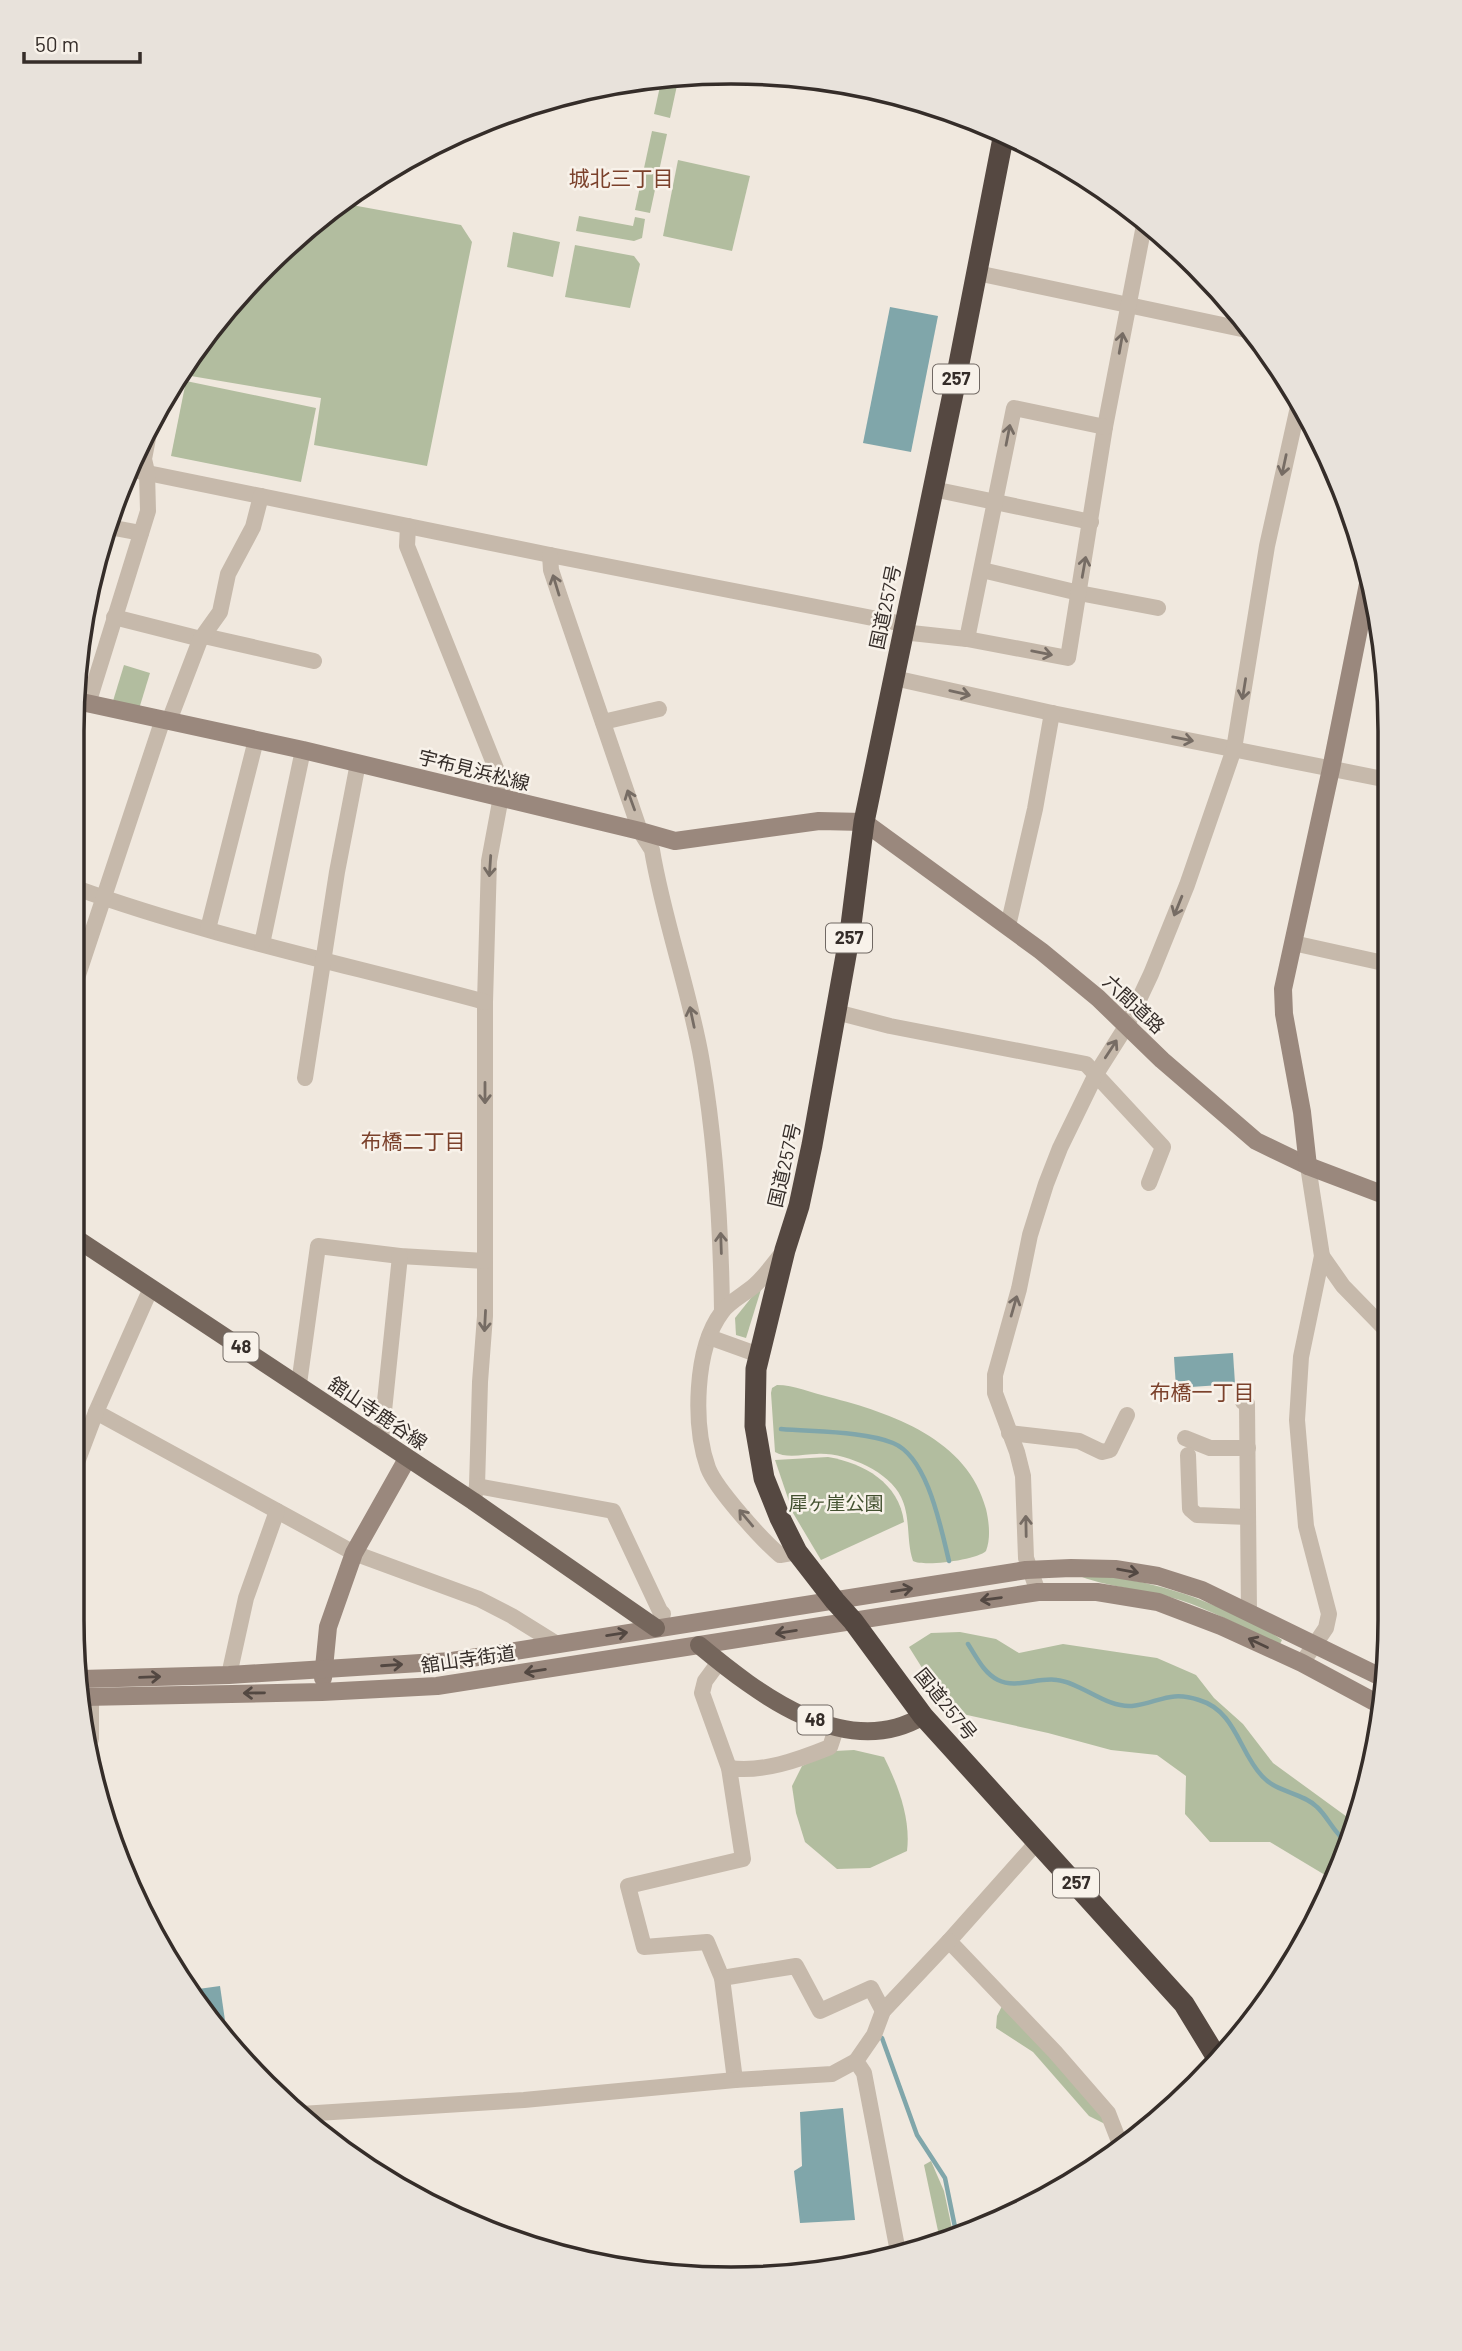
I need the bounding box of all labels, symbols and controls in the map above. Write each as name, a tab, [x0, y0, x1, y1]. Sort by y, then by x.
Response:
scale bar	[24, 21, 140, 65]
text: 50 m	[35, 31, 79, 56]
district label: 城北三丁目	[569, 165, 674, 190]
one-way arrow	[1115, 332, 1128, 355]
road number: 257	[933, 365, 979, 394]
one-way arrow	[1002, 424, 1016, 447]
one-way arrow	[1276, 453, 1290, 476]
one-way arrow	[1078, 556, 1091, 579]
street label: 国道257号	[864, 562, 905, 651]
one-way arrow	[549, 574, 561, 596]
one-way arrow	[1030, 647, 1053, 661]
one-way arrow	[1237, 677, 1250, 700]
one-way arrow	[948, 686, 971, 700]
one-way arrow	[1171, 733, 1194, 746]
street label: 宇布見浜松線	[416, 745, 532, 794]
one-way arrow	[623, 789, 636, 811]
one-way arrow	[483, 854, 496, 877]
one-way arrow	[1171, 894, 1184, 916]
road number: 257	[826, 923, 872, 953]
street label: 六間道路	[1099, 969, 1170, 1038]
one-way arrow	[685, 1006, 699, 1029]
one-way arrow	[1103, 1040, 1118, 1059]
one-way arrow	[478, 1081, 492, 1104]
street label: 国道257号	[763, 1120, 804, 1209]
district label: 布橋二丁目	[361, 1128, 466, 1153]
one-way arrow	[714, 1231, 728, 1254]
one-way arrow	[1008, 1295, 1021, 1317]
one-way arrow	[478, 1309, 491, 1332]
road number: 48	[224, 1332, 258, 1362]
street label: 舘山寺鹿谷線	[325, 1371, 432, 1454]
district label: 布橋一丁目	[1150, 1379, 1255, 1404]
park label: 犀ヶ崖公園	[788, 1491, 884, 1514]
one-way arrow	[738, 1510, 753, 1528]
one-way arrow	[1019, 1515, 1033, 1538]
one-way arrow	[1116, 1565, 1139, 1578]
one-way arrow	[890, 1583, 913, 1596]
one-way arrow	[980, 1593, 1002, 1606]
one-way arrow	[775, 1626, 798, 1639]
one-way arrow	[605, 1627, 628, 1640]
one-way arrow	[1248, 1636, 1269, 1649]
street label: 舘山寺街道	[419, 1641, 517, 1677]
one-way arrow	[380, 1658, 403, 1671]
street label: 国道257号	[910, 1663, 982, 1744]
one-way arrow	[524, 1665, 547, 1678]
one-way arrow	[138, 1671, 161, 1684]
one-way arrow	[242, 1687, 265, 1700]
road number: 48	[798, 1706, 832, 1735]
road number: 257	[1053, 1868, 1099, 1898]

